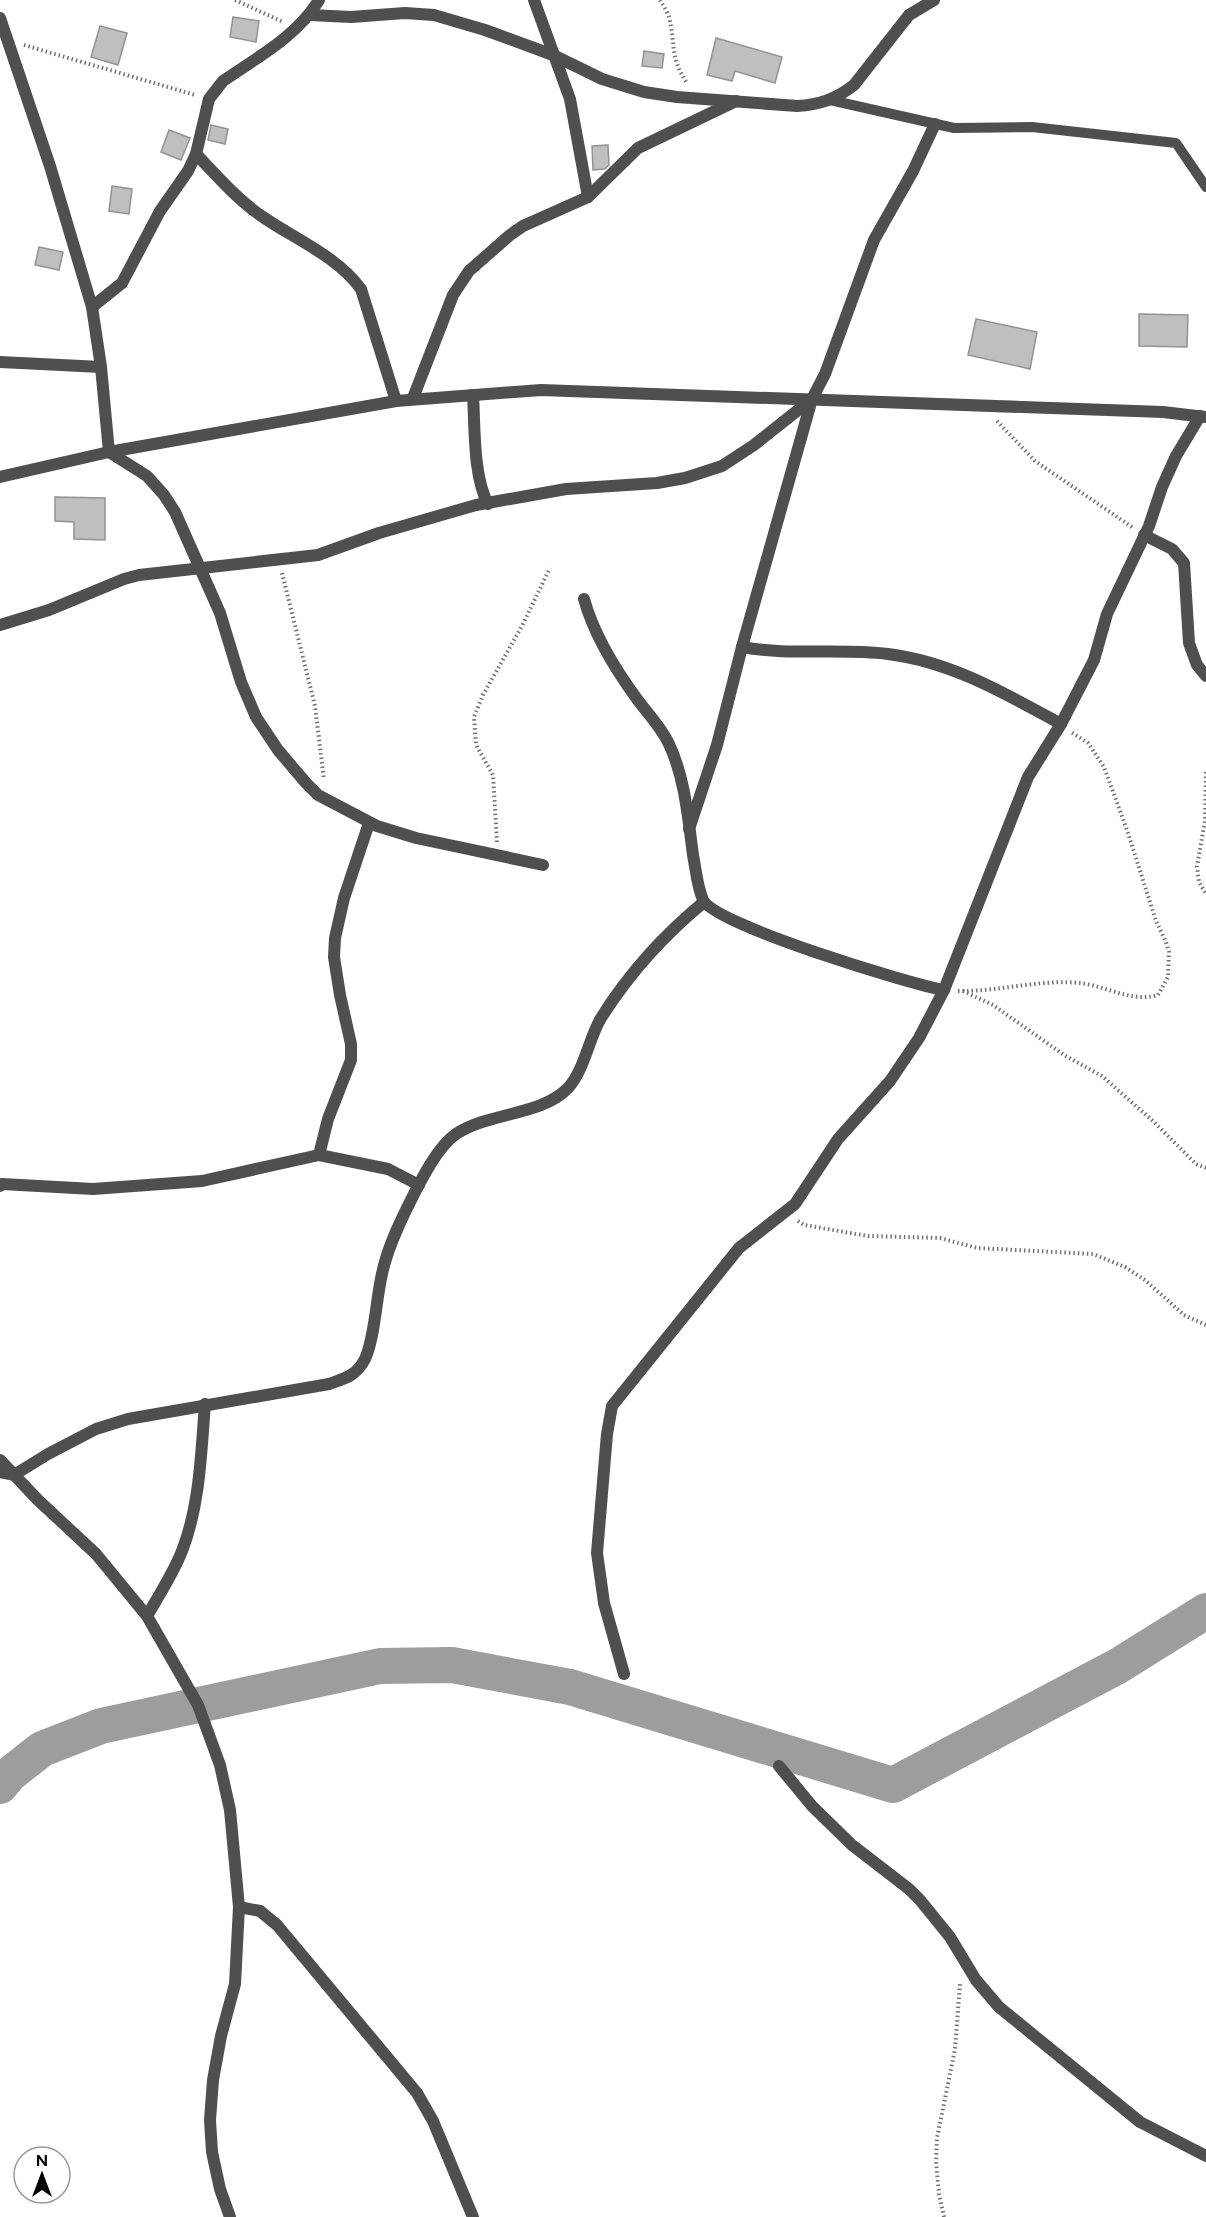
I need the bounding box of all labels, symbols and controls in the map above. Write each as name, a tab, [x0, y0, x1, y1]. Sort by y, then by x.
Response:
north arrow	[12, 2145, 72, 2205]
text: N	[36, 2151, 48, 2170]

